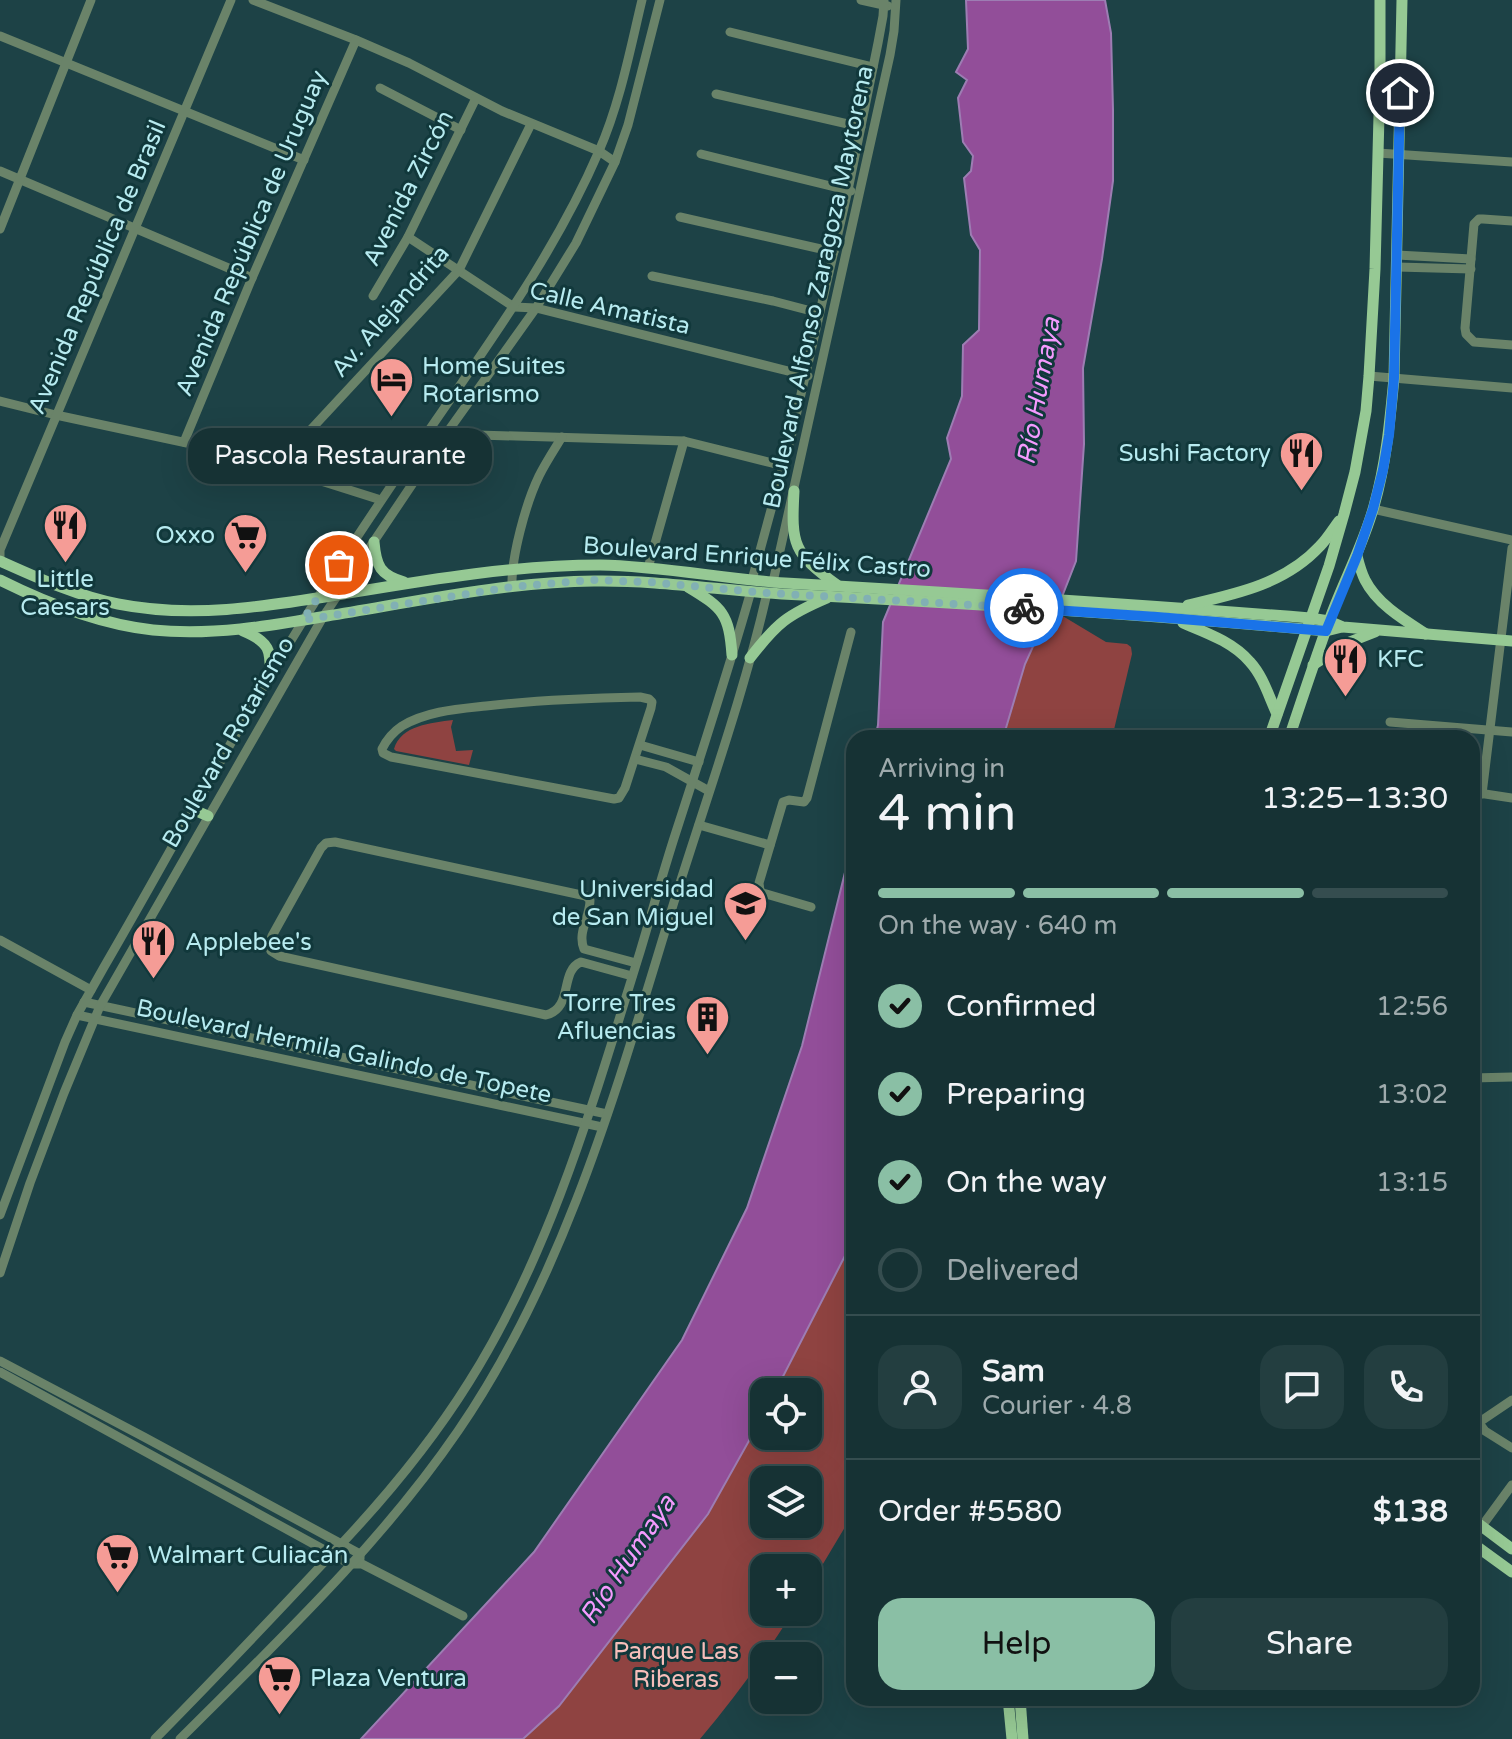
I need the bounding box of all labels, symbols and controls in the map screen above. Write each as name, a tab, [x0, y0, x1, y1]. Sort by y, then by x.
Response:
pin	[1366, 59, 1434, 127]
street label: Boulevard Alfonso Zaragoza Maytorena	[757, 63, 880, 511]
street label: Avenida República de Uruguay	[170, 66, 333, 400]
icon: home	[1378, 71, 1422, 115]
street label: Avenida Zircón	[357, 106, 460, 271]
street label: Avenida República de Brasil	[22, 116, 173, 418]
street label: Av. Alejandrita	[325, 239, 456, 383]
street label: Calle Amatista	[527, 276, 693, 341]
water label: Río Humaya	[1010, 313, 1067, 467]
place label: Home Suites Rotarismo	[422, 352, 566, 409]
hotel icon: Home Suites Rotarismo	[367, 356, 415, 419]
callout: Pascola Restaurante	[187, 429, 491, 485]
restaurant icon: Sushi Factory	[1278, 429, 1326, 492]
place label: Sushi Factory	[1119, 439, 1271, 468]
text: Pascola Restaurante	[214, 440, 466, 471]
restaurant icon: Little Caesars	[41, 501, 89, 564]
supermarket icon: Oxxo	[222, 511, 270, 574]
place label: Oxxo	[155, 521, 215, 550]
pin	[305, 531, 373, 599]
street label: Boulevard Enrique Félix Castro	[582, 531, 932, 584]
icon: bag	[317, 543, 361, 587]
place label: Little Caesars	[20, 565, 110, 622]
courier	[984, 568, 1064, 648]
icon: bike	[1002, 586, 1046, 630]
street label: Boulevard Rotarismo	[156, 632, 301, 853]
restaurant icon: KFC	[1322, 635, 1370, 698]
place label: KFC	[1377, 645, 1424, 674]
text: Arriving in	[878, 753, 1005, 784]
text: 13:25–13:30	[1261, 780, 1448, 817]
text: 4 min	[878, 782, 1017, 845]
place label: Universidad de San Miguel	[552, 875, 714, 932]
school or university icon: Universidad de San Miguel	[721, 879, 769, 942]
text: On the way · 640 m	[878, 910, 1117, 941]
restaurant icon: Applebee's	[130, 918, 178, 981]
place label: Applebee's	[185, 928, 312, 957]
icon: check	[878, 984, 922, 1028]
text: Confirmed	[946, 988, 1097, 1025]
place label: Torre Tres Afluencias	[557, 989, 676, 1046]
text: 12:56	[1376, 991, 1448, 1022]
street label: Boulevard Hermila Galindo de Topete	[134, 993, 554, 1110]
building icon: Torre Tres Afluencias	[683, 993, 731, 1056]
icon: check	[878, 1072, 922, 1116]
text: Preparing	[946, 1076, 1086, 1113]
text: 13:02	[1376, 1079, 1448, 1110]
icon: check	[878, 1160, 922, 1204]
text: On the way	[946, 1164, 1107, 1201]
text: 13:15	[1376, 1167, 1448, 1198]
text: Delivered	[946, 1252, 1080, 1289]
button: person	[878, 1345, 962, 1429]
button: chat	[1260, 1345, 1344, 1429]
button: phone	[1364, 1345, 1448, 1429]
text: Sam	[982, 1353, 1045, 1390]
map controls	[750, 1378, 822, 1714]
button: locate	[750, 1378, 822, 1450]
text: Courier · 4.8	[982, 1390, 1132, 1421]
button: layers	[750, 1466, 822, 1538]
water label: Río Humaya	[573, 1488, 683, 1630]
text: Order #5580	[878, 1493, 1062, 1530]
text: $138	[1373, 1493, 1448, 1530]
supermarket icon: Walmart Culiacán	[93, 1531, 141, 1594]
place label: Walmart Culiacán	[148, 1541, 348, 1570]
button: +	[750, 1554, 822, 1626]
button: Help	[878, 1598, 1155, 1690]
button: Share	[1171, 1598, 1448, 1690]
park label: Parque Las Riberas	[613, 1637, 739, 1694]
button: −	[750, 1642, 822, 1714]
supermarket icon: Plaza Ventura	[255, 1654, 303, 1717]
place label: Plaza Ventura	[310, 1664, 467, 1693]

